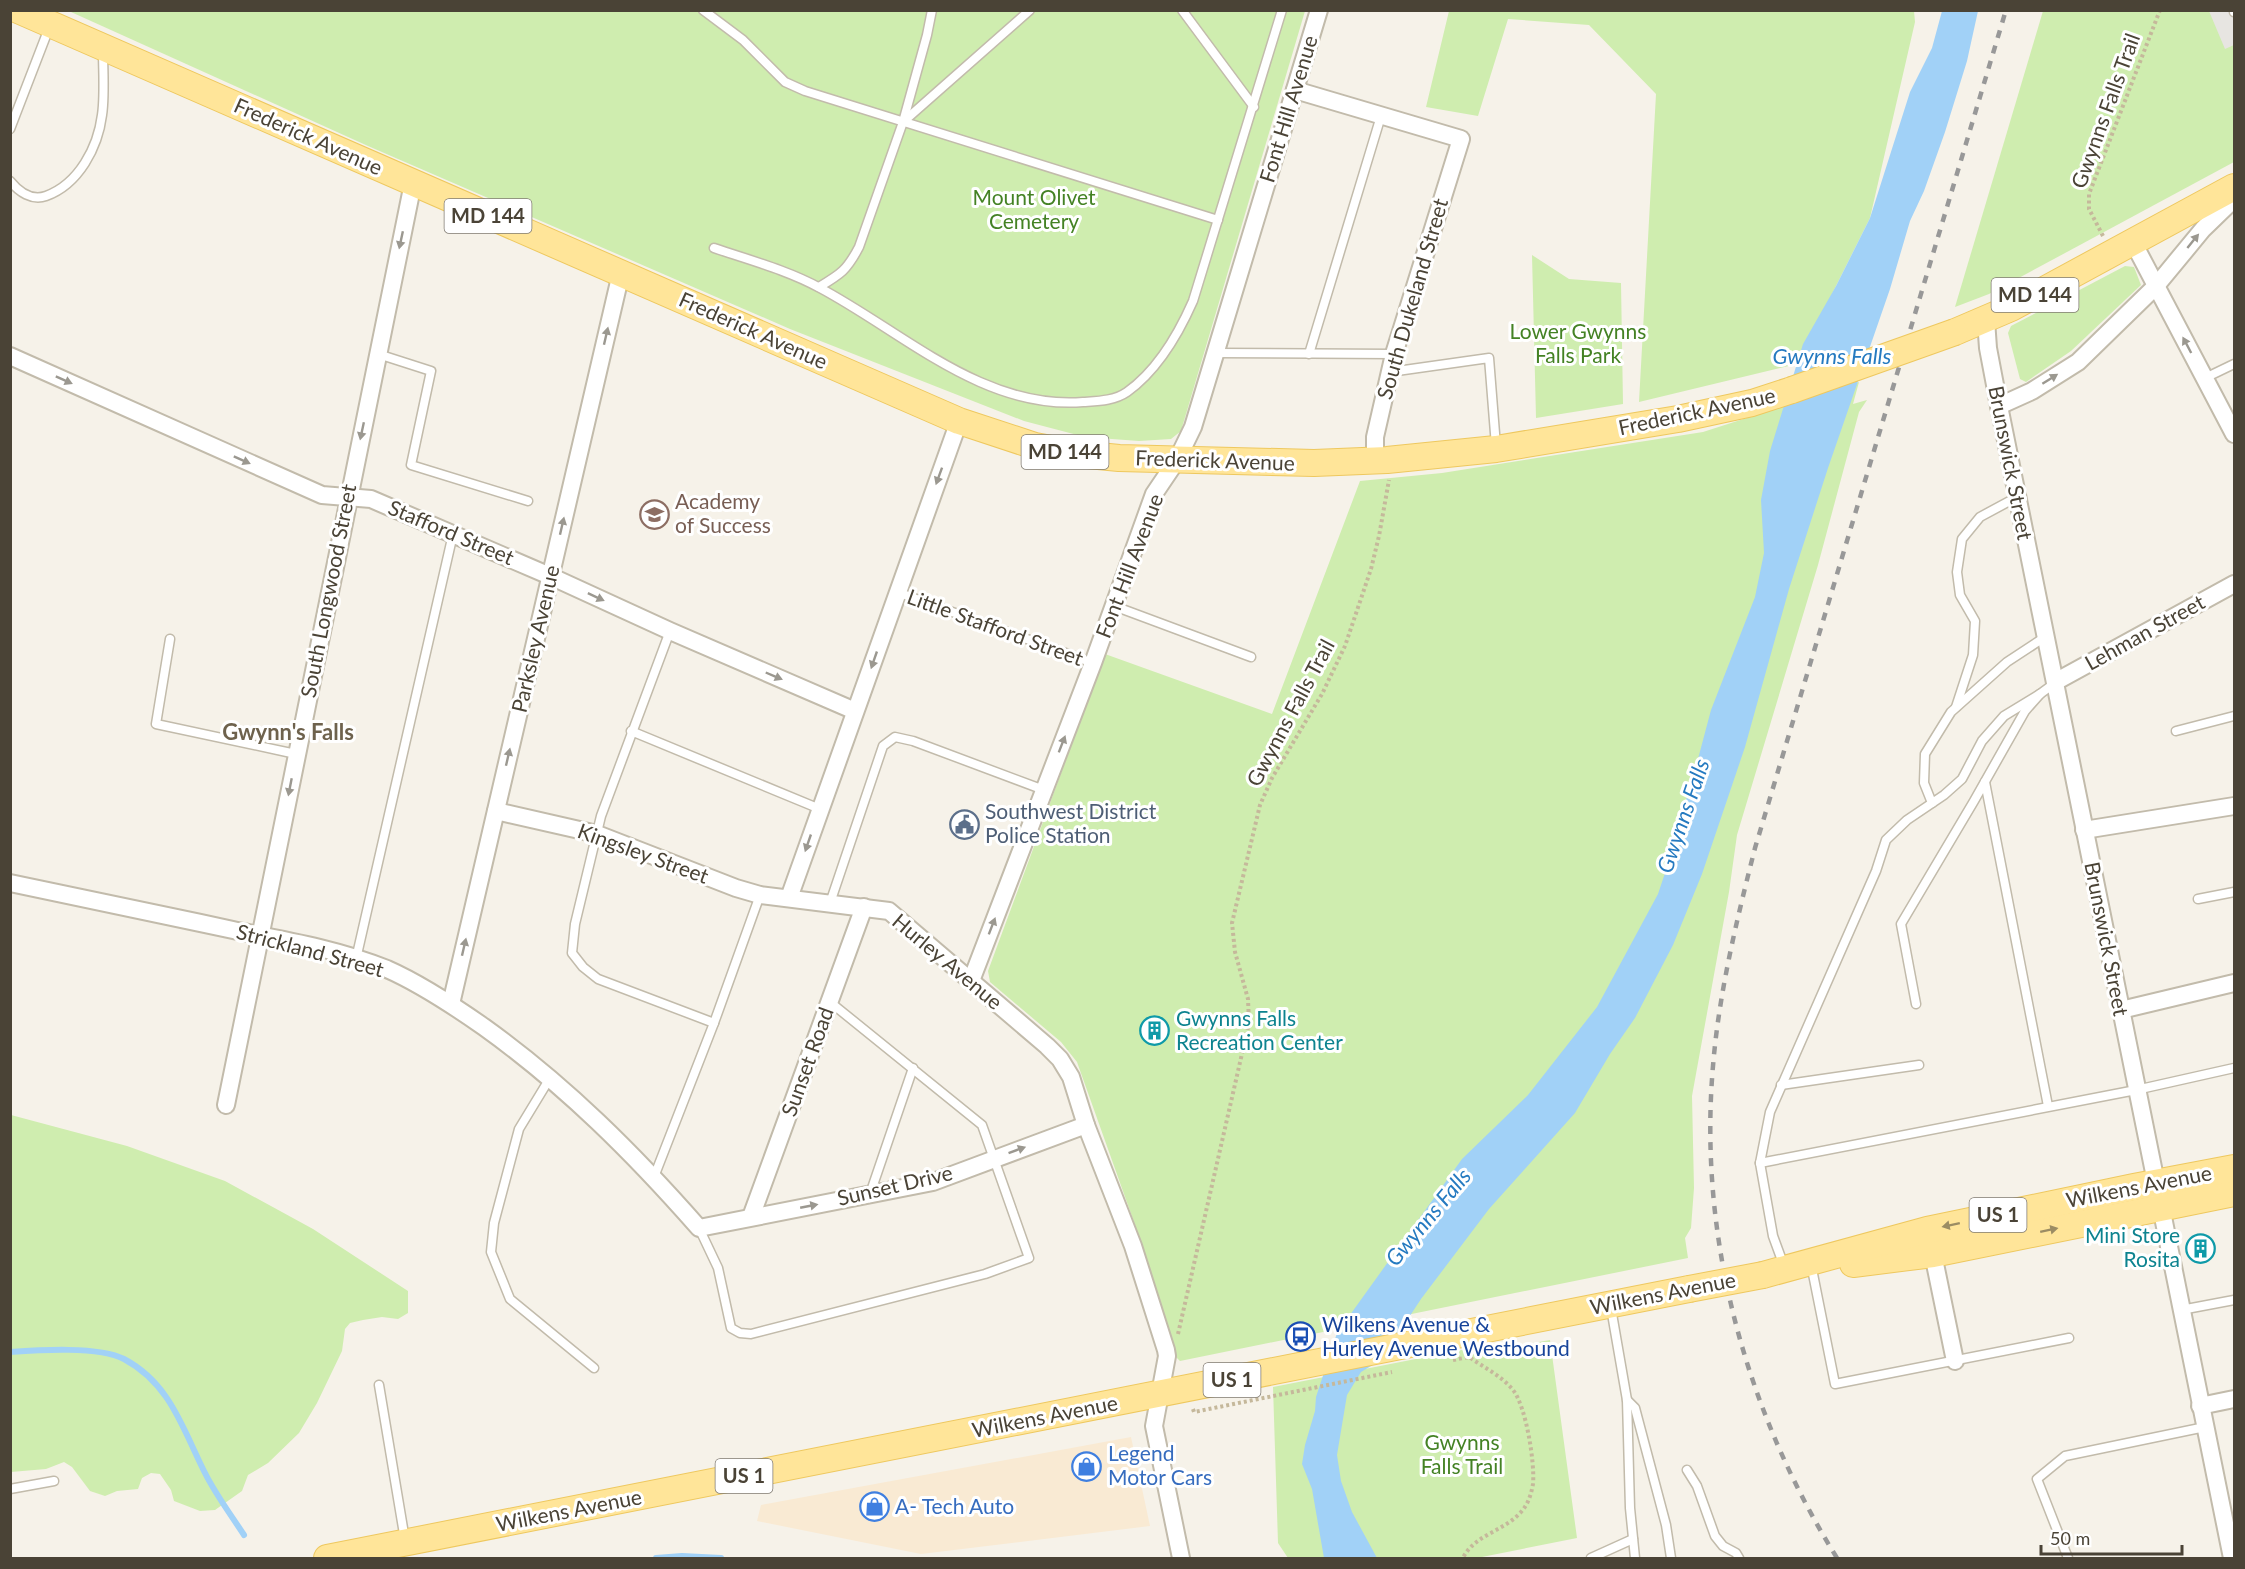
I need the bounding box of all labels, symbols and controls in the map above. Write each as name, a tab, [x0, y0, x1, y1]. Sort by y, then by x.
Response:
street label: Gwynns Falls Trail	[2065, 30, 2144, 191]
street label: Font Hill Avenue	[1253, 32, 1322, 185]
street label: Frederick Avenue	[231, 92, 387, 180]
park label: Mount Olivet Cemetery	[973, 184, 1096, 233]
street label: South Dukeland Street	[1371, 195, 1452, 402]
road number: MD 144	[444, 199, 532, 233]
one-way arrow	[396, 231, 405, 250]
one-way arrow	[2187, 233, 2200, 249]
road number: MD 144	[1992, 278, 2078, 312]
street label: Frederick Avenue	[676, 286, 832, 374]
park label: Lower Gwynns Falls Park	[1510, 318, 1646, 367]
one-way arrow	[602, 327, 612, 345]
one-way arrow	[2182, 336, 2192, 353]
water label: Gwynns Falls	[1773, 342, 1892, 369]
one-way arrow	[2042, 374, 2059, 385]
one-way arrow	[55, 376, 73, 385]
street label: Frederick Avenue	[1616, 382, 1777, 439]
street label: Brunswick Street	[1984, 384, 2039, 542]
one-way arrow	[356, 422, 366, 440]
road number: MD 144	[1022, 435, 1108, 469]
street label: Frederick Avenue	[1135, 444, 1295, 475]
one-way arrow	[233, 455, 251, 465]
one-way arrow	[933, 467, 943, 485]
street label: South Longwood Street	[295, 482, 361, 699]
place label: Academy of Success	[675, 488, 771, 537]
street label: Font Hill Avenue	[1090, 490, 1168, 641]
street label: Stafford Street	[385, 494, 519, 569]
school or university icon: Academy of Success	[638, 498, 670, 530]
one-way arrow	[557, 517, 567, 535]
street label: Parksley Avenue	[505, 563, 564, 715]
street label: Little Stafford Street	[904, 583, 1087, 670]
street label: Lehman Street	[2080, 588, 2209, 675]
one-way arrow	[587, 593, 604, 602]
street label: Gwynns Falls Trail	[1240, 635, 1339, 790]
one-way arrow	[868, 651, 878, 669]
one-way arrow	[766, 671, 784, 681]
district label: Gwynn's Falls	[222, 718, 354, 745]
one-way arrow	[1058, 735, 1067, 753]
one-way arrow	[504, 747, 513, 766]
water label: Gwynns Falls	[1650, 755, 1715, 876]
one-way arrow	[285, 778, 294, 797]
place label: Southwest District Police Station	[985, 798, 1157, 847]
public building icon: Southwest District Police Station	[948, 808, 980, 840]
street label: Kingsley Street	[575, 817, 713, 888]
one-way arrow	[803, 834, 813, 852]
street label: Brunswick Street	[2080, 860, 2135, 1018]
street label: Hurley Avenue	[888, 908, 1008, 1014]
one-way arrow	[987, 917, 997, 935]
street label: Strickland Street	[234, 918, 387, 981]
one-way arrow	[459, 938, 469, 956]
street label: Sunset Road	[775, 1004, 838, 1119]
place label: Gwynns Falls Recreation Center	[1176, 1005, 1343, 1054]
building icon: Gwynns Falls Recreation Center	[1139, 1015, 1171, 1047]
one-way arrow	[1008, 1145, 1026, 1154]
street label: Sunset Drive	[835, 1159, 955, 1210]
street label: Wilkens Avenue	[2064, 1159, 2214, 1212]
water label: Gwynns Falls	[1379, 1162, 1476, 1271]
road number: US 1	[1970, 1198, 2026, 1232]
one-way arrow	[799, 1200, 818, 1210]
one-way arrow	[1942, 1221, 1960, 1231]
place label: Mini Store Rosita	[2085, 1222, 2180, 1271]
one-way arrow	[2040, 1225, 2059, 1234]
building icon: Mini Store Rosita	[2185, 1232, 2217, 1264]
street label: Wilkens Avenue	[1588, 1266, 1738, 1319]
place label: Wilkens Avenue & Hurley Avenue Westbound	[1322, 1311, 1570, 1360]
bus stop icon: Wilkens Avenue & Hurley Avenue Westbound	[1285, 1321, 1317, 1353]
road number: US 1	[1204, 1363, 1260, 1397]
street label: Wilkens Avenue	[970, 1389, 1120, 1442]
park label: Gwynns Falls Trail	[1421, 1429, 1503, 1478]
place label: Legend Motor Cars	[1108, 1440, 1212, 1489]
shop icon: Legend Motor Cars	[1071, 1450, 1103, 1482]
road number: US 1	[716, 1459, 772, 1493]
street label: Wilkens Avenue	[494, 1483, 644, 1536]
shop icon: A- Tech Auto	[858, 1491, 890, 1523]
place label: A- Tech Auto	[895, 1493, 1014, 1518]
scale bar	[2041, 1518, 2182, 1556]
text: 50 m	[2050, 1527, 2090, 1549]

